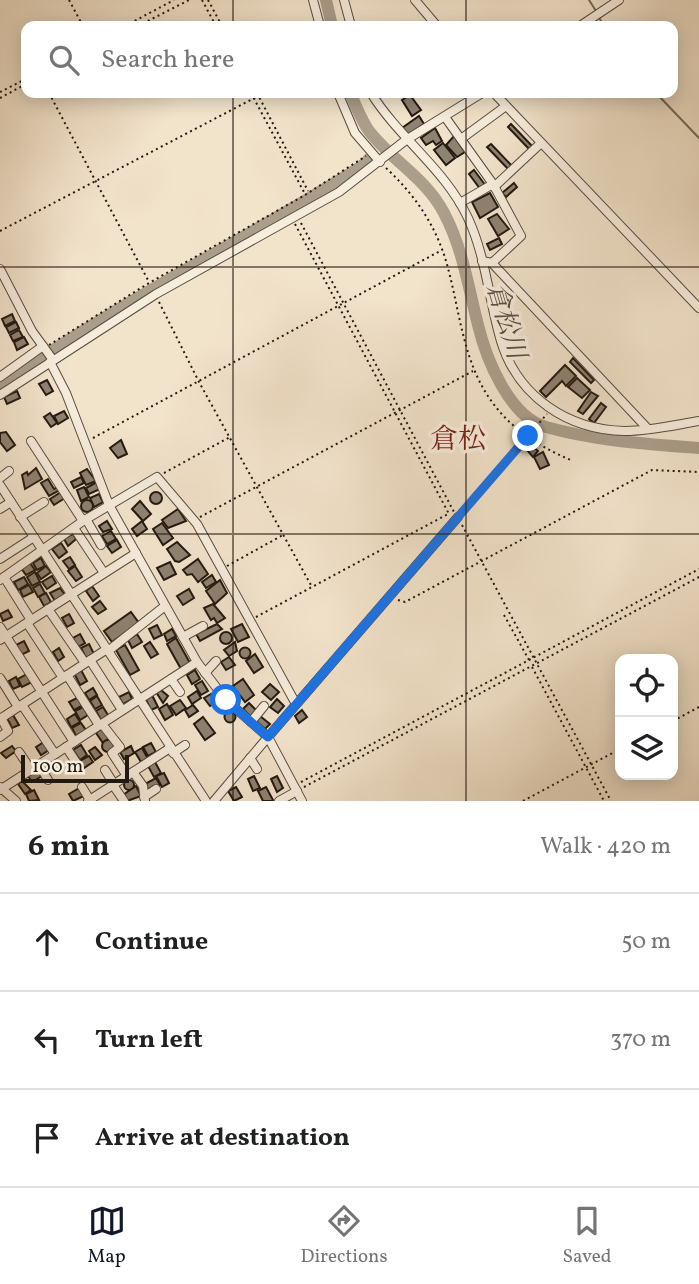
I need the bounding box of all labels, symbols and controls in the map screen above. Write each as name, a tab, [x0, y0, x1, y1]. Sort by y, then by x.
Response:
search box	[21, 21, 678, 98]
icon: search	[45, 41, 83, 79]
text: Search here	[101, 42, 234, 78]
water label: 倉松川	[476, 278, 534, 366]
route end	[512, 420, 543, 451]
district label: 倉松	[430, 421, 486, 460]
map controls	[615, 654, 678, 780]
button: locate	[615, 654, 678, 717]
route start	[210, 684, 241, 715]
button: layers	[615, 717, 678, 780]
scale bar	[21, 752, 130, 784]
text: 100 m	[32, 754, 83, 780]
text: 6 min	[28, 826, 110, 868]
text: Walk · 420 m	[540, 831, 671, 863]
icon: ahead	[28, 923, 66, 961]
text: Continue	[95, 924, 208, 960]
text: 50 m	[622, 926, 671, 958]
icon: left	[28, 1021, 66, 1059]
text: Turn left	[95, 1022, 203, 1058]
text: 370 m	[610, 1024, 671, 1056]
icon: arrive	[28, 1119, 66, 1157]
text: Arrive at destination	[95, 1120, 350, 1156]
tab: Map	[87, 1202, 126, 1270]
tab: Directions	[301, 1202, 388, 1270]
tab: Saved	[563, 1202, 611, 1270]

